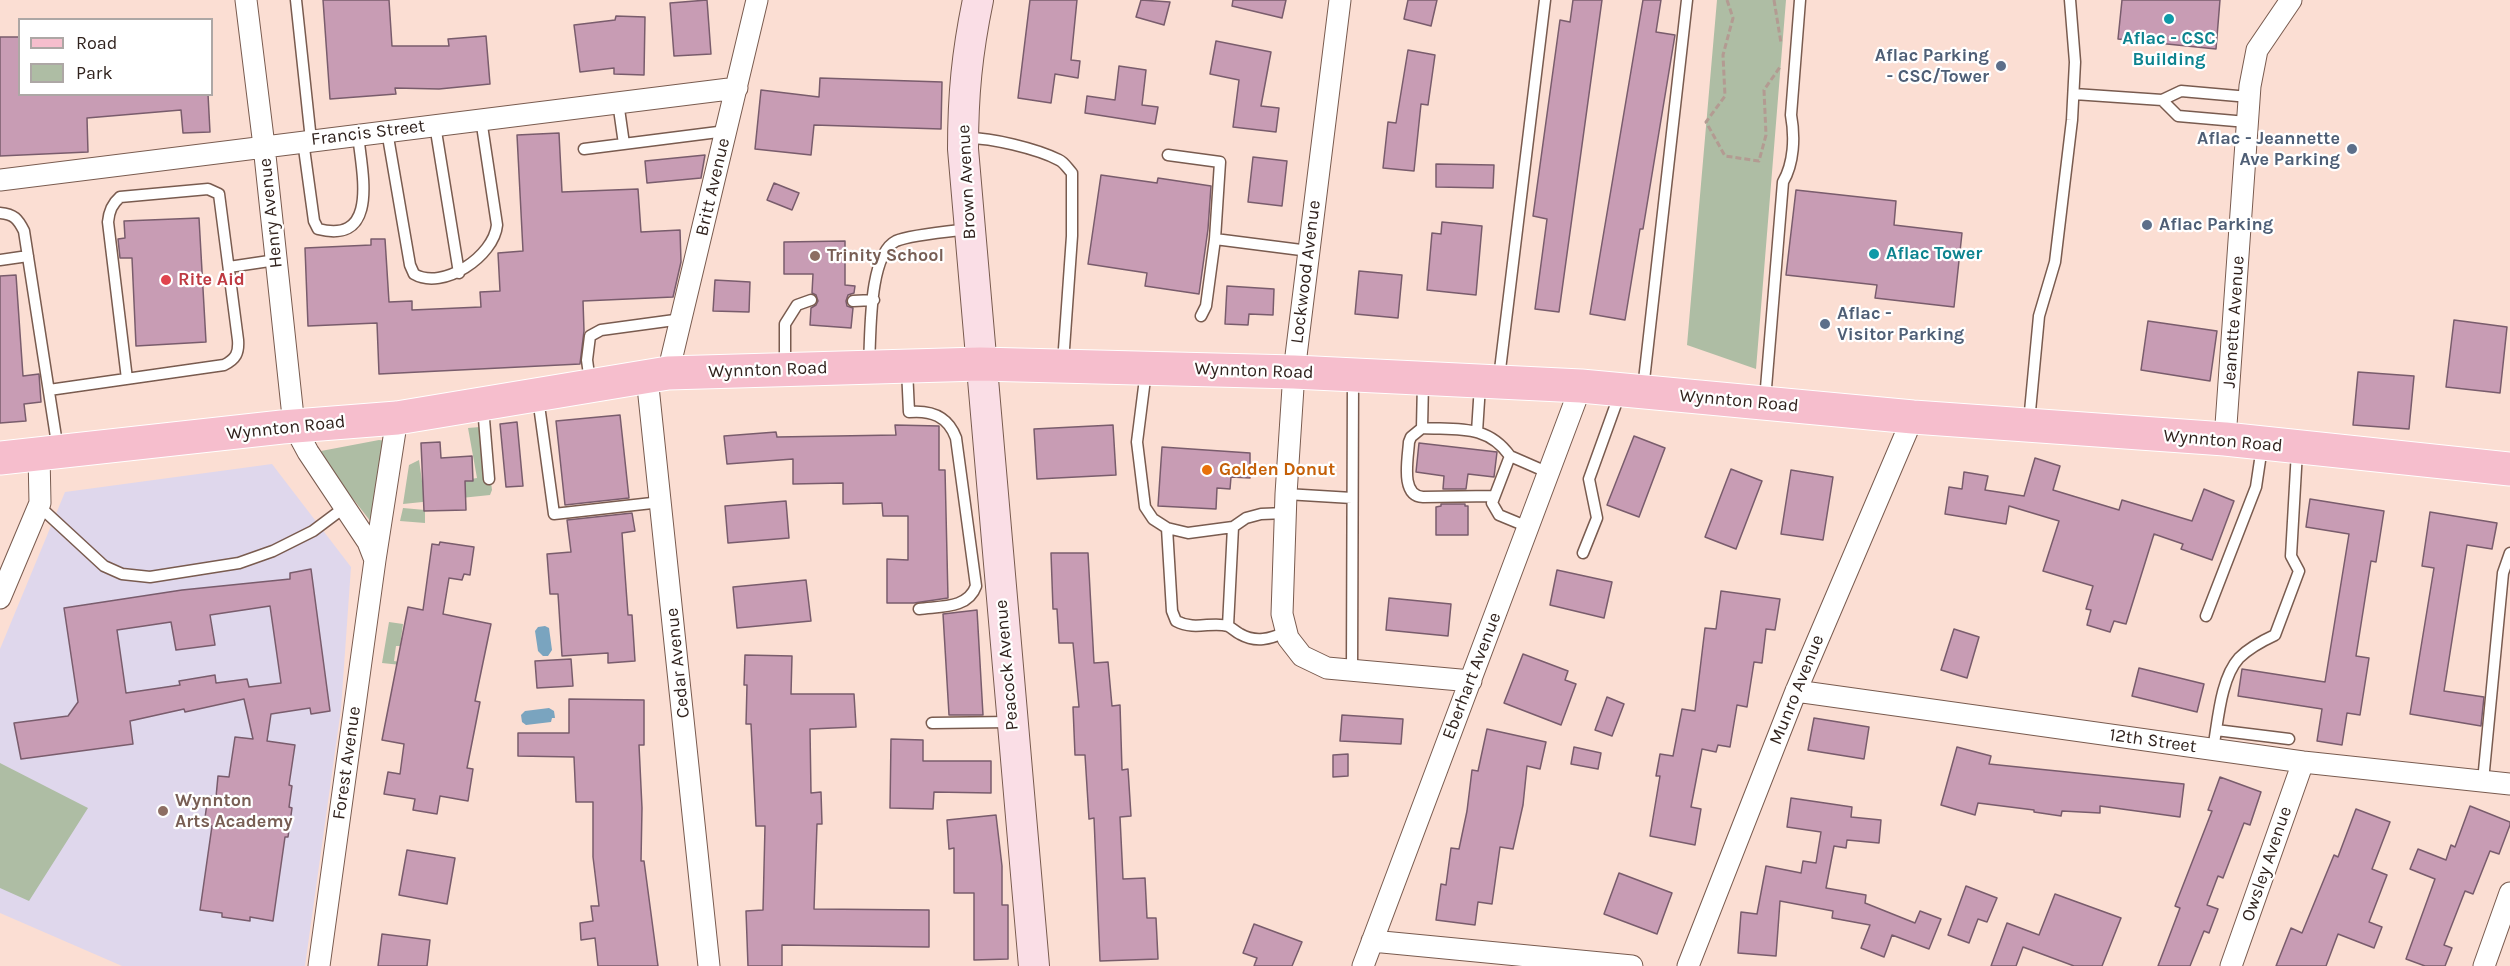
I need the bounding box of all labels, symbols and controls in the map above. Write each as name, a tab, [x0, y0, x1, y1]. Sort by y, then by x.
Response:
marker: Aflac - CSC Building	[2162, 12, 2176, 26]
legend	[18, 18, 213, 96]
place label: Aflac - CSC Building	[2122, 28, 2216, 70]
text: Road	[76, 32, 117, 54]
place label: Aflac Parking - CSC/Tower	[1875, 45, 1989, 88]
marker: Aflac Parking - CSC/Tower	[1994, 59, 2008, 73]
text: Park	[76, 62, 113, 84]
street label: Francis Street	[310, 115, 426, 151]
street label: Brown Avenue	[953, 124, 981, 240]
place label: Aflac - Jeannette Ave Parking	[2197, 128, 2340, 170]
street label: Britt Avenue	[691, 136, 735, 238]
marker: Aflac - Jeannette Ave Parking	[2345, 142, 2359, 156]
street label: Henry Avenue	[254, 157, 288, 269]
street label: Lockwood Avenue	[1286, 199, 1326, 345]
place label: Aflac Parking	[2159, 214, 2273, 236]
marker: Aflac Parking	[2140, 218, 2154, 232]
place label: Aflac Tower	[1886, 243, 1982, 265]
place label: Trinity School	[827, 245, 944, 267]
marker: Aflac Tower	[1867, 247, 1881, 261]
marker: Trinity School	[808, 249, 822, 263]
street label: Jeanette Avenue	[2219, 255, 2249, 389]
place label: Rite Aid	[178, 269, 245, 291]
marker: Rite Aid	[159, 273, 173, 287]
place label: Aflac - Visitor Parking	[1837, 303, 1964, 346]
marker: Aflac - Visitor Parking	[1818, 317, 1832, 331]
street label: Wynnton Road	[708, 357, 828, 383]
street label: Wynnton Road	[1194, 358, 1314, 384]
street label: Wynnton Road	[1679, 385, 1799, 417]
street label: Wynnton Road	[226, 411, 346, 445]
street label: Wynnton Road	[2163, 425, 2283, 457]
place label: Golden Donut	[1219, 459, 1335, 481]
marker: Golden Donut	[1200, 463, 1214, 477]
street label: Peacock Avenue	[991, 599, 1023, 731]
street label: Cedar Avenue	[661, 607, 695, 719]
street label: Eberhart Avenue	[1438, 610, 1506, 742]
street label: Munro Avenue	[1765, 632, 1829, 748]
street label: Forest Avenue	[328, 705, 366, 821]
street label: 12th Street	[2108, 724, 2198, 758]
place label: Wynnton Arts Academy	[175, 790, 293, 832]
marker: Wynnton Arts Academy	[156, 804, 170, 818]
street label: Owsley Avenue	[2237, 804, 2297, 924]

